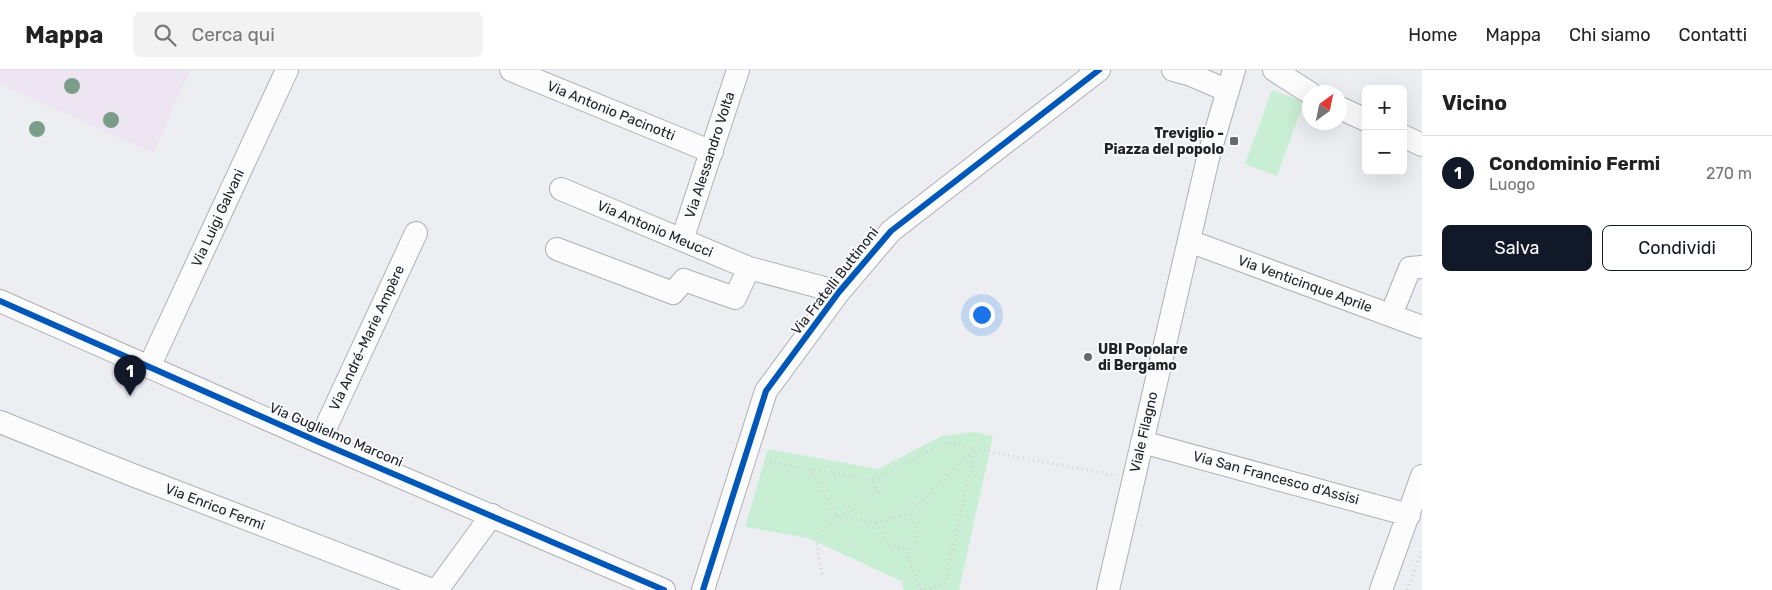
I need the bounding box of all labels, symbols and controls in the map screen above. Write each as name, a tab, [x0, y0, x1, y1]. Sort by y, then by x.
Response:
search box	[133, 12, 483, 57]
text: Mappa	[25, 21, 103, 49]
icon: search	[151, 21, 179, 49]
text: Cerca qui	[191, 23, 275, 46]
text: Home	[1408, 24, 1457, 46]
text: Mappa	[1485, 24, 1541, 46]
text: Chi siamo	[1569, 24, 1651, 46]
text: Contatti	[1679, 24, 1747, 46]
street label: Via Antonio Pacinotti	[545, 78, 677, 144]
north arrow	[1302, 85, 1347, 130]
map controls	[1362, 85, 1407, 175]
button: +	[1362, 85, 1407, 130]
street label: Via Alessandro Volta	[682, 90, 738, 220]
text: Vicino	[1442, 90, 1507, 115]
place label: Treviglio - Piazza del popolo	[1104, 125, 1224, 158]
button: −	[1362, 130, 1407, 175]
marker: Treviglio - Piazza del popolo	[1228, 135, 1240, 147]
text: Condominio Fermi	[1489, 152, 1660, 175]
text: 1	[1454, 164, 1462, 183]
text: 270 m	[1706, 164, 1752, 183]
street label: Via Luigi Galvani	[188, 166, 248, 270]
text: Luogo	[1489, 175, 1535, 194]
street label: Via Antonio Meucci	[595, 197, 715, 261]
street label: Via Fratelli Buttinoni	[788, 224, 882, 338]
button: Salva	[1442, 225, 1592, 271]
button: Condividi	[1602, 225, 1752, 271]
street label: Via Venticinque Aprile	[1235, 252, 1375, 316]
street label: Via André-Marie Ampère	[326, 262, 408, 414]
your location	[969, 302, 995, 328]
place label: UBI Popolare di Bergamo	[1098, 341, 1188, 374]
marker: UBI Popolare di Bergamo	[1082, 351, 1094, 363]
pin: 1	[114, 355, 146, 396]
street label: Viale Filagno	[1126, 390, 1162, 474]
street label: Via Guglielmo Marconi	[267, 399, 405, 471]
street label: Via San Francesco d'Assisi	[1191, 448, 1361, 508]
street label: Via Enrico Fermi	[163, 480, 267, 534]

